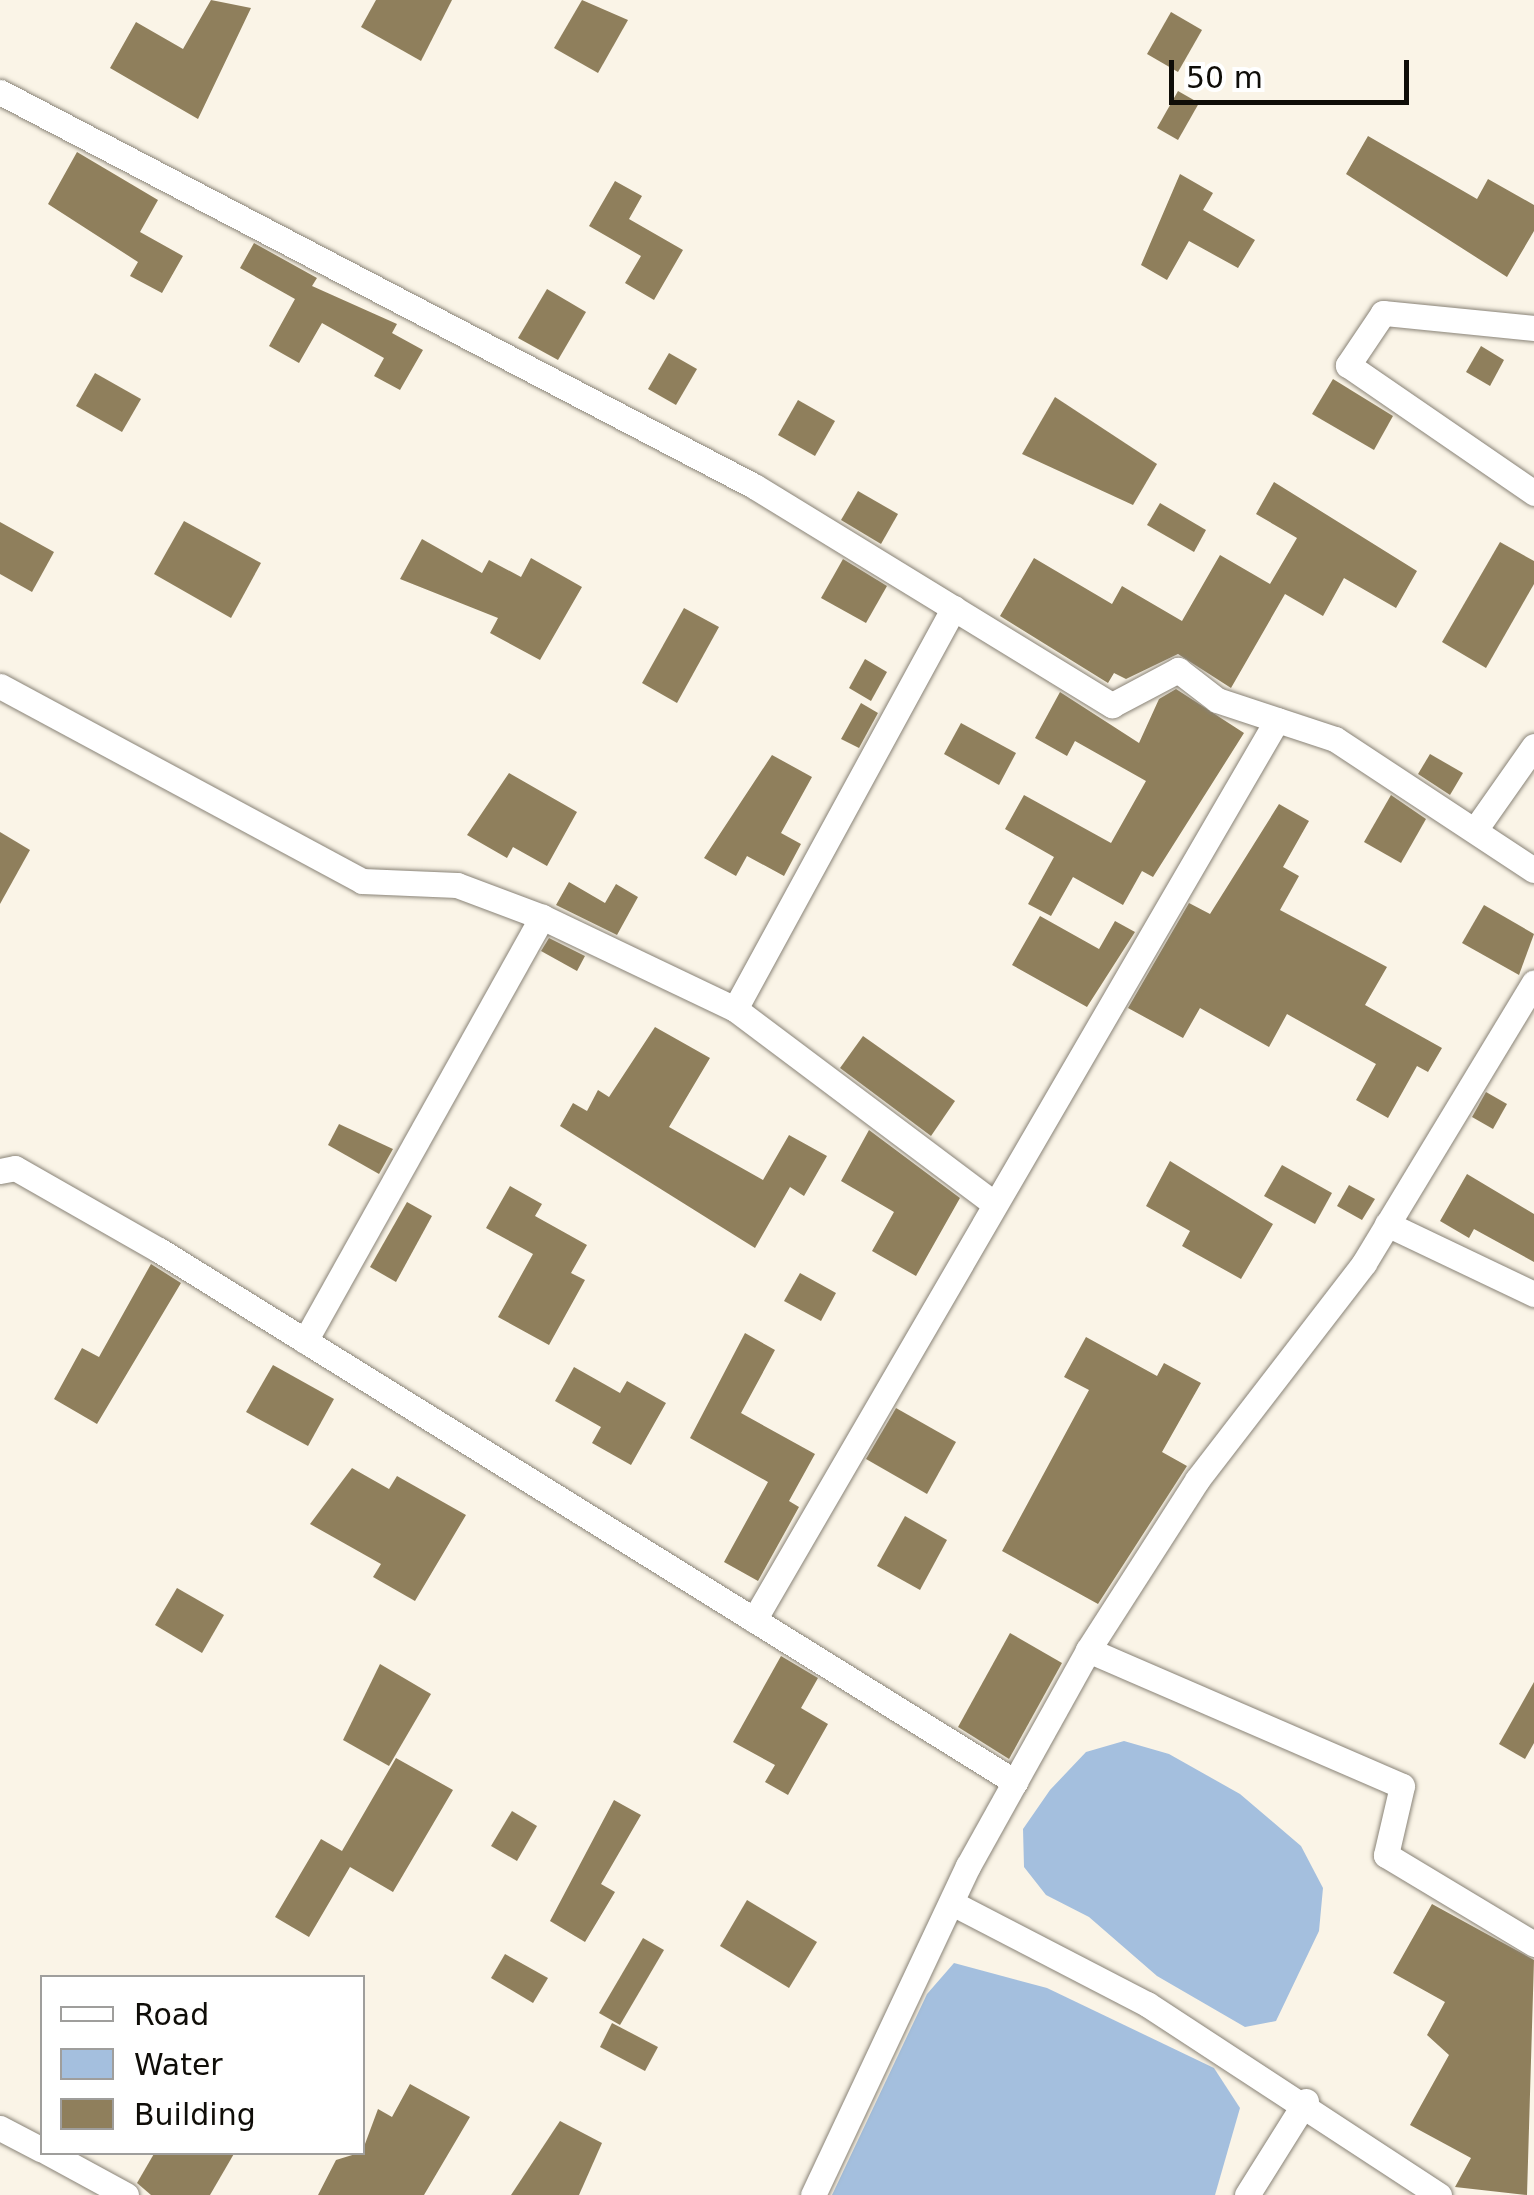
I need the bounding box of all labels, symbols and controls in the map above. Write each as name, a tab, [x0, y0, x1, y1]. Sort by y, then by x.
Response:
scale bar	[1174, 40, 1414, 102]
text: 50 m	[1186, 60, 1263, 95]
legend	[40, 1975, 365, 2155]
text: Road	[134, 1997, 209, 2032]
text: Water	[134, 2047, 223, 2082]
text: Building	[134, 2097, 256, 2132]

